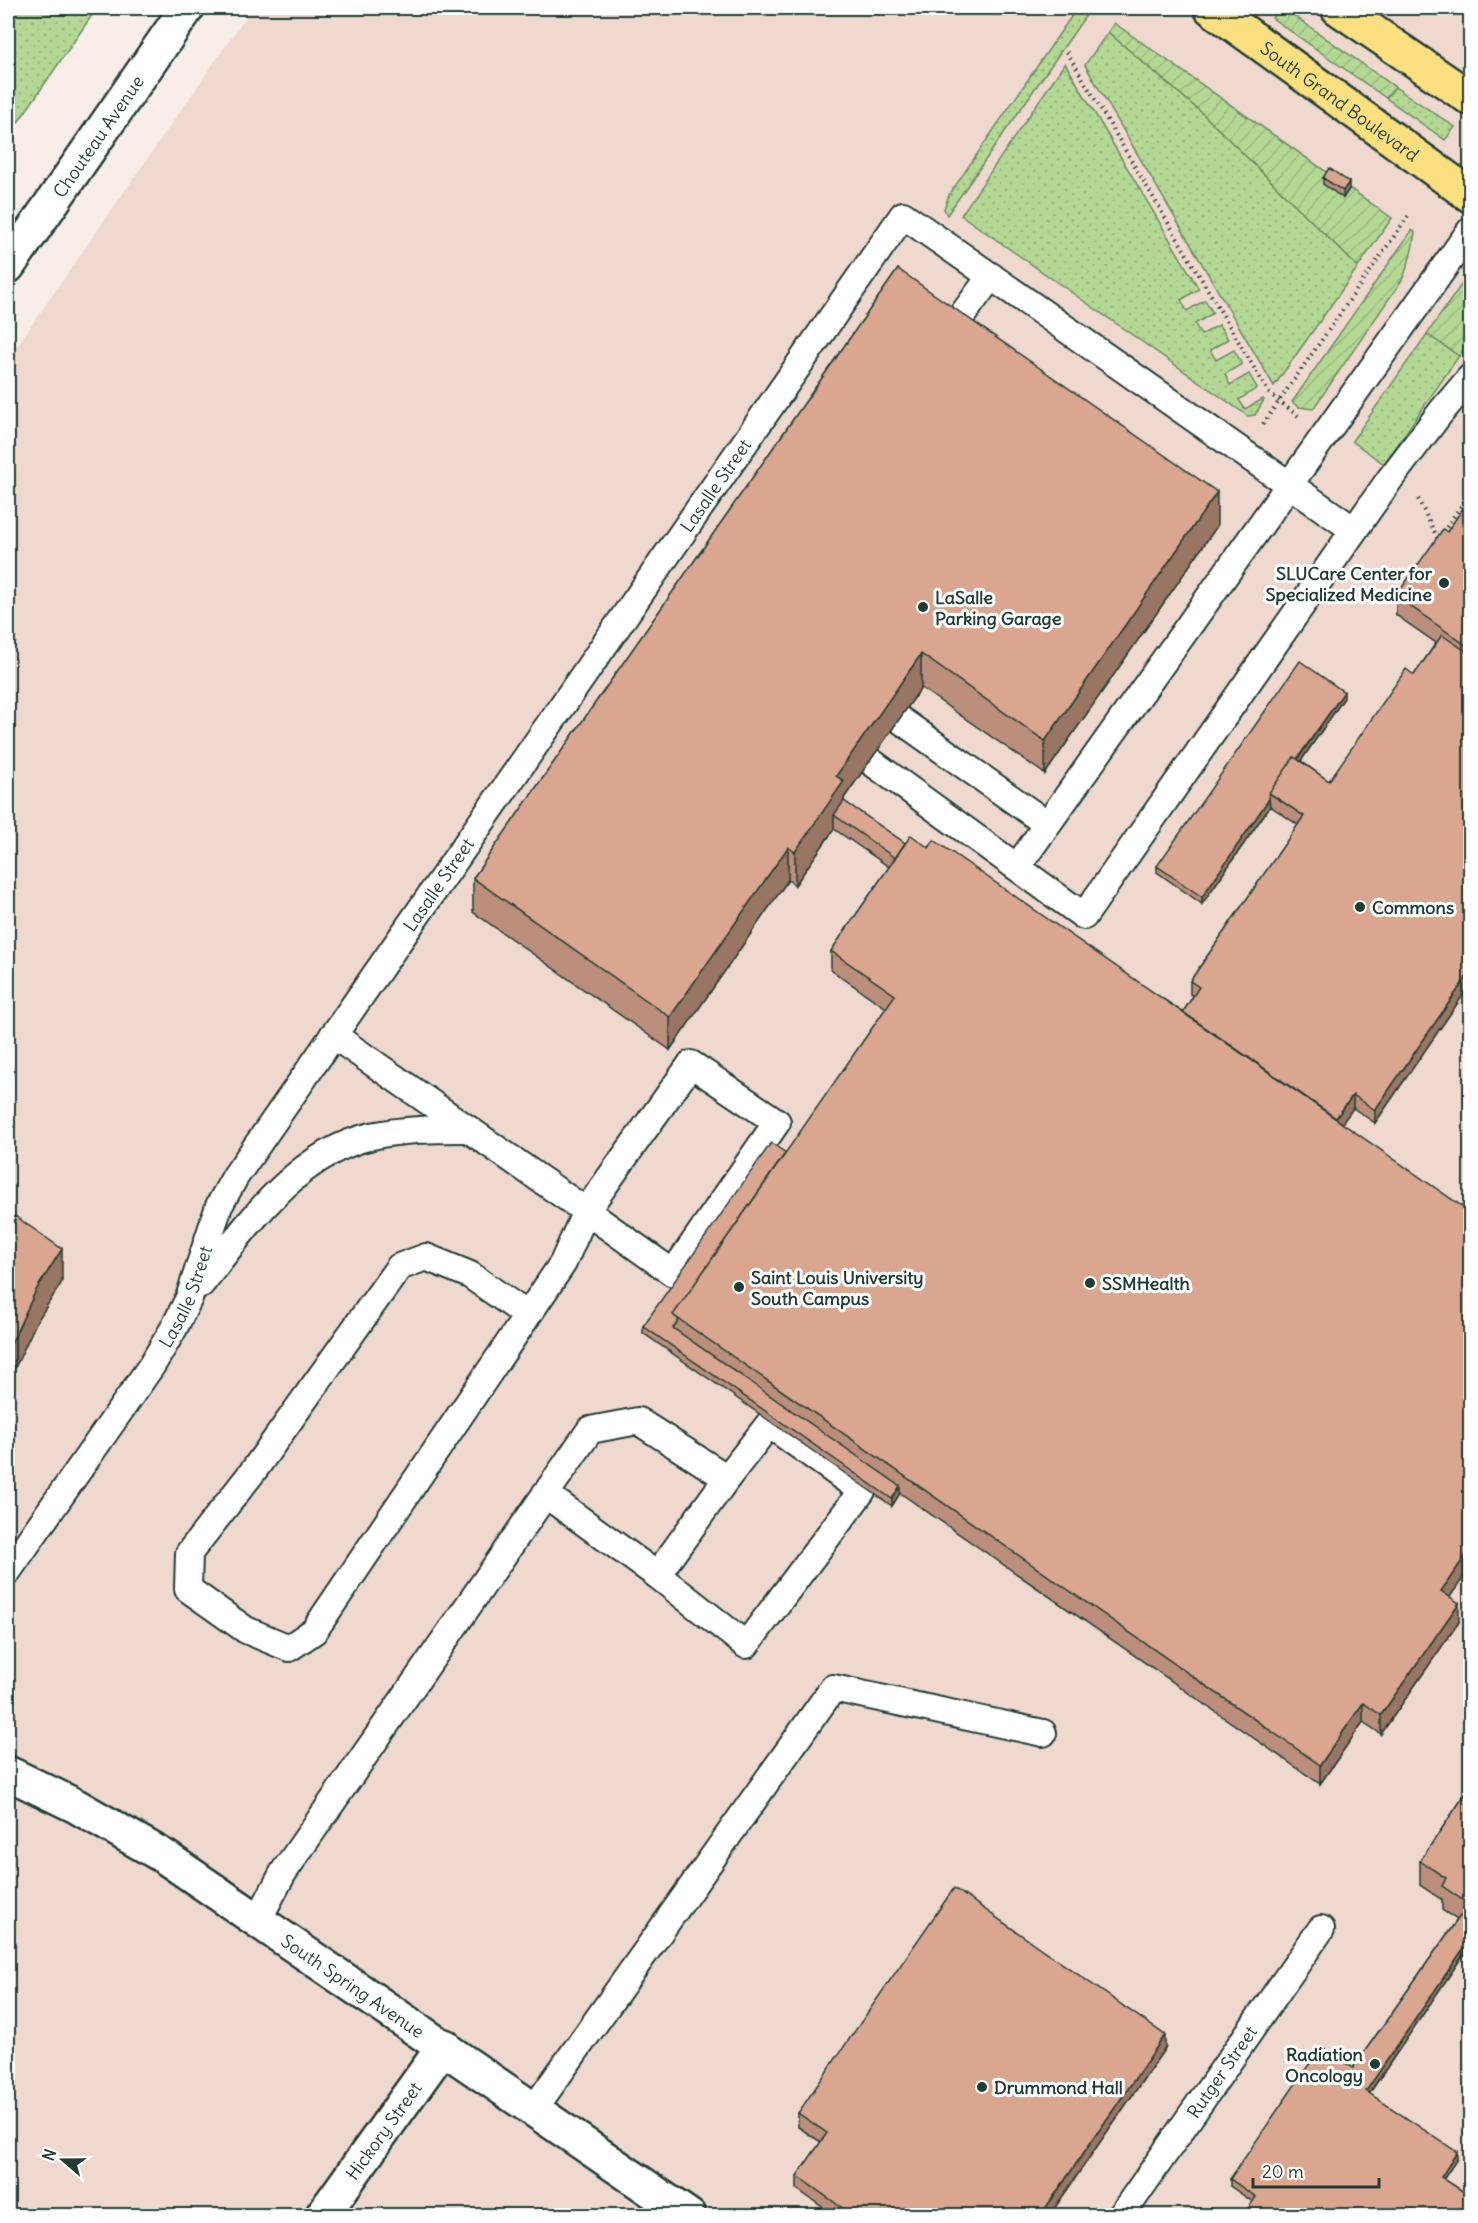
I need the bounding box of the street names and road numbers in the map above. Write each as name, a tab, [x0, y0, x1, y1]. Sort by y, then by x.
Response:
street label: South Grand Boulevard	[1256, 36, 1424, 166]
street label: Chouteau Avenue	[48, 71, 149, 202]
street label: Lasalle Street	[675, 434, 756, 536]
street label: Lasalle Street	[398, 833, 479, 936]
street label: Lasalle Street	[154, 1243, 217, 1352]
street label: South Spring Avenue	[277, 1929, 429, 2043]
street label: Rutger Street	[1181, 2021, 1262, 2122]
street label: Hickory Street	[340, 2077, 426, 2184]

